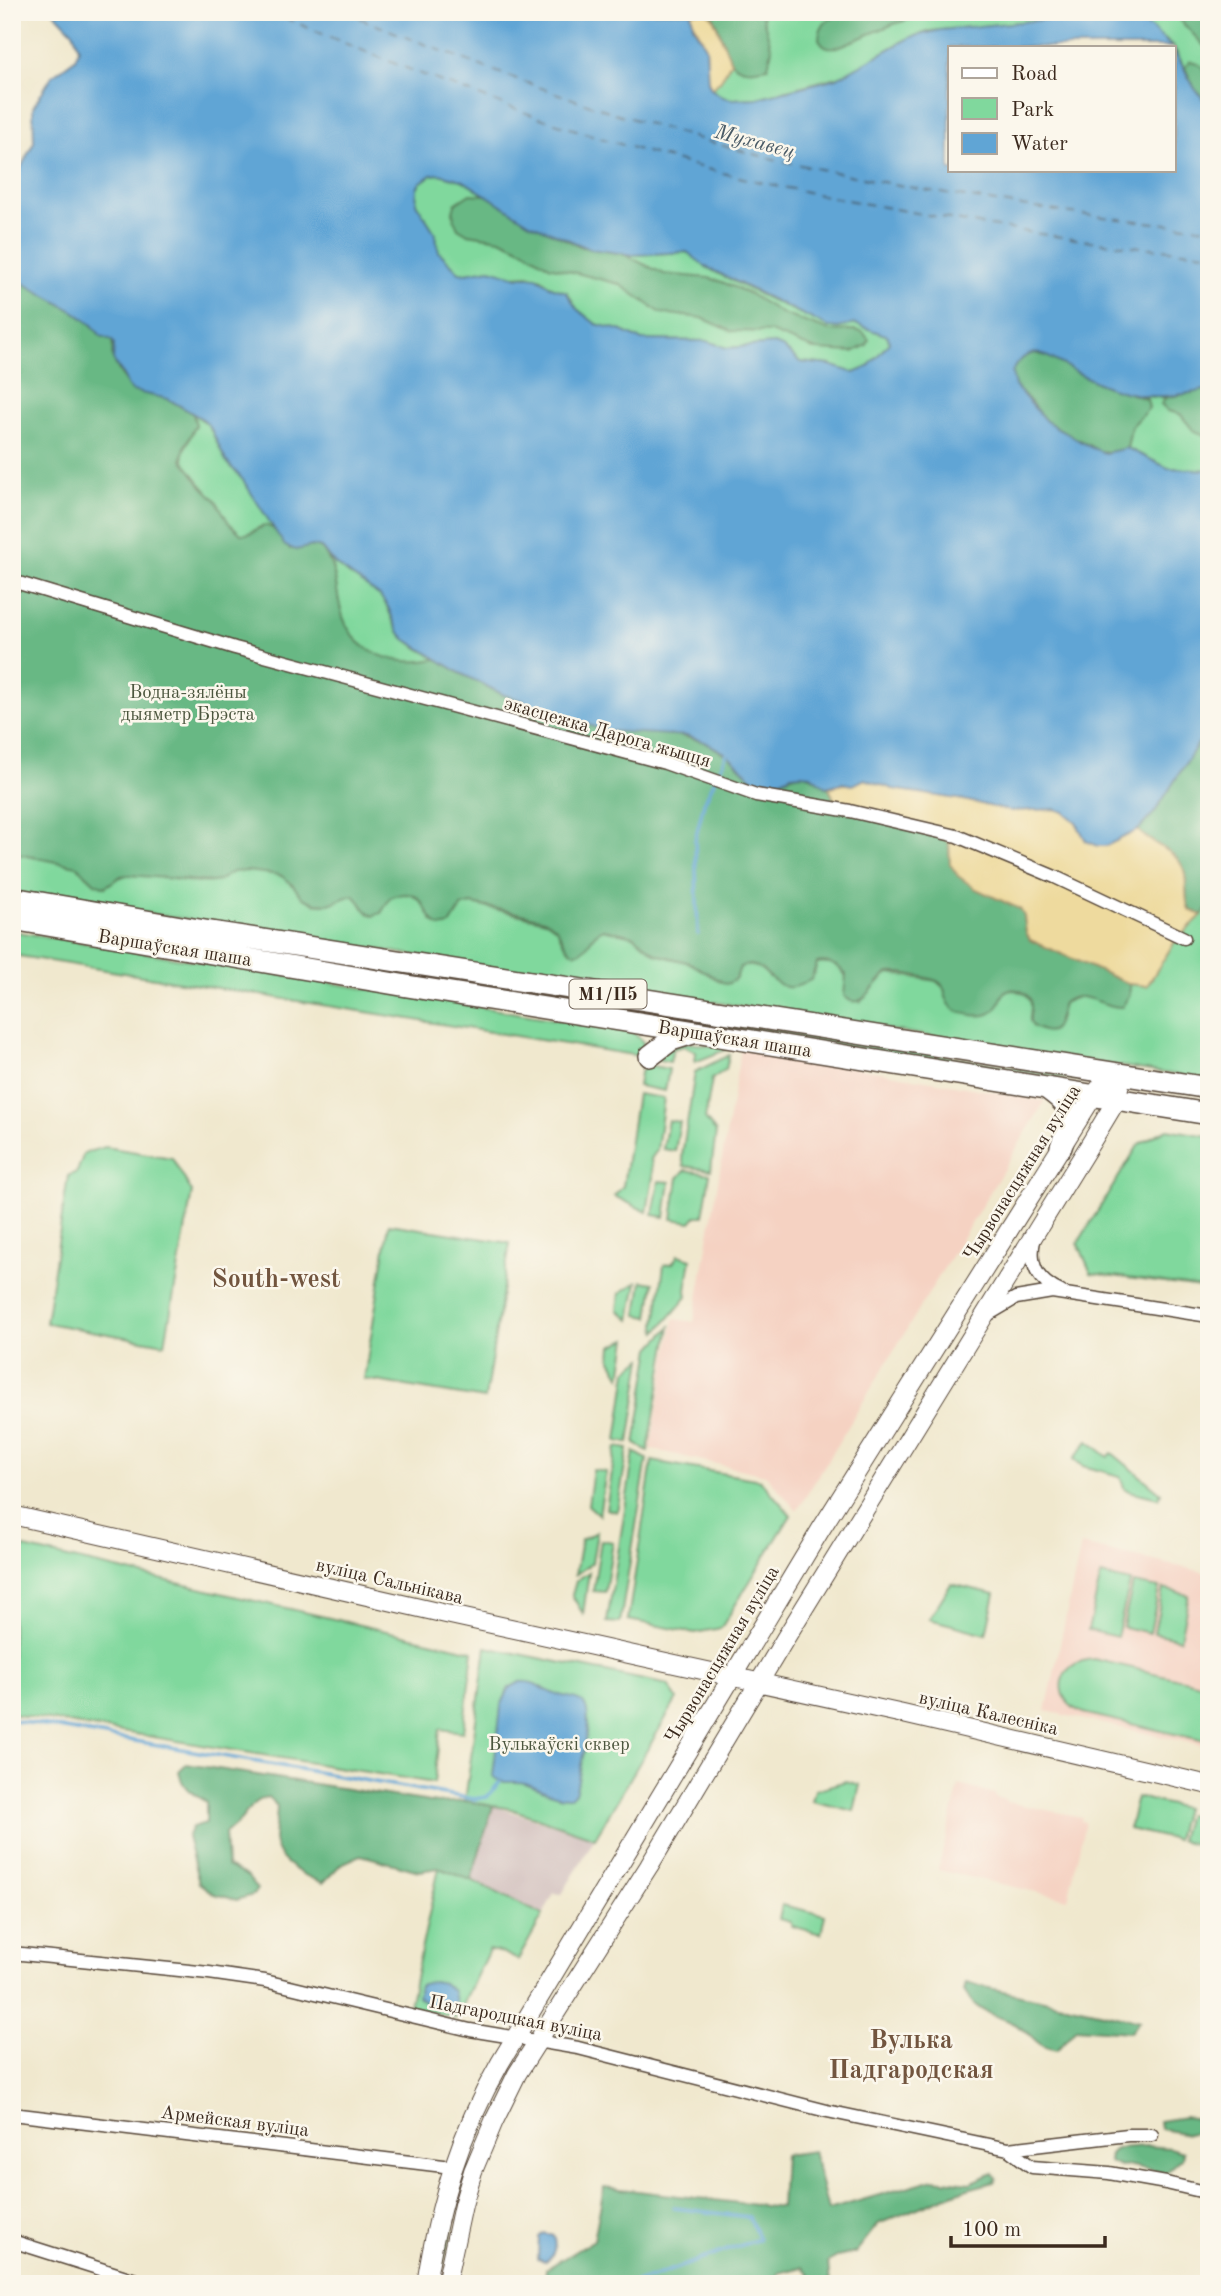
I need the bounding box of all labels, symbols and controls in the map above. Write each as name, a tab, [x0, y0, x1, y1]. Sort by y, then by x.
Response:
legend	[948, 46, 1176, 172]
text: Road	[1011, 64, 1058, 85]
text: Park	[1011, 100, 1054, 121]
water label: Мухавец	[711, 121, 797, 163]
text: Water	[1011, 134, 1068, 155]
park label: Водна-зялёны дыяметр Брэста	[121, 684, 256, 725]
street label: экасцежка Дарога жыцця	[502, 695, 713, 772]
street label: Варшаўская шаша	[96, 928, 253, 971]
road number: М1/П5	[570, 979, 646, 1009]
street label: Варшаўская шаша	[656, 1019, 813, 1062]
street label: Чырвонасцяжная вуліца	[961, 1081, 1085, 1265]
district label: South-west	[212, 1267, 340, 1293]
street label: вуліца Сальнікава	[314, 1556, 465, 1609]
street label: Чырвонасцяжная вуліца	[663, 1563, 784, 1747]
street label: вуліца Калесніка	[917, 1689, 1060, 1740]
park label: Вулькаўскі сквер	[488, 1736, 630, 1755]
street label: Падгародцкая вуліца	[427, 1993, 604, 2046]
district label: Вулька Падгародская	[828, 2028, 994, 2084]
street label: Армейская вуліца	[159, 2104, 311, 2141]
scale bar	[951, 2205, 1106, 2249]
text: 100 m	[962, 2220, 1021, 2241]

